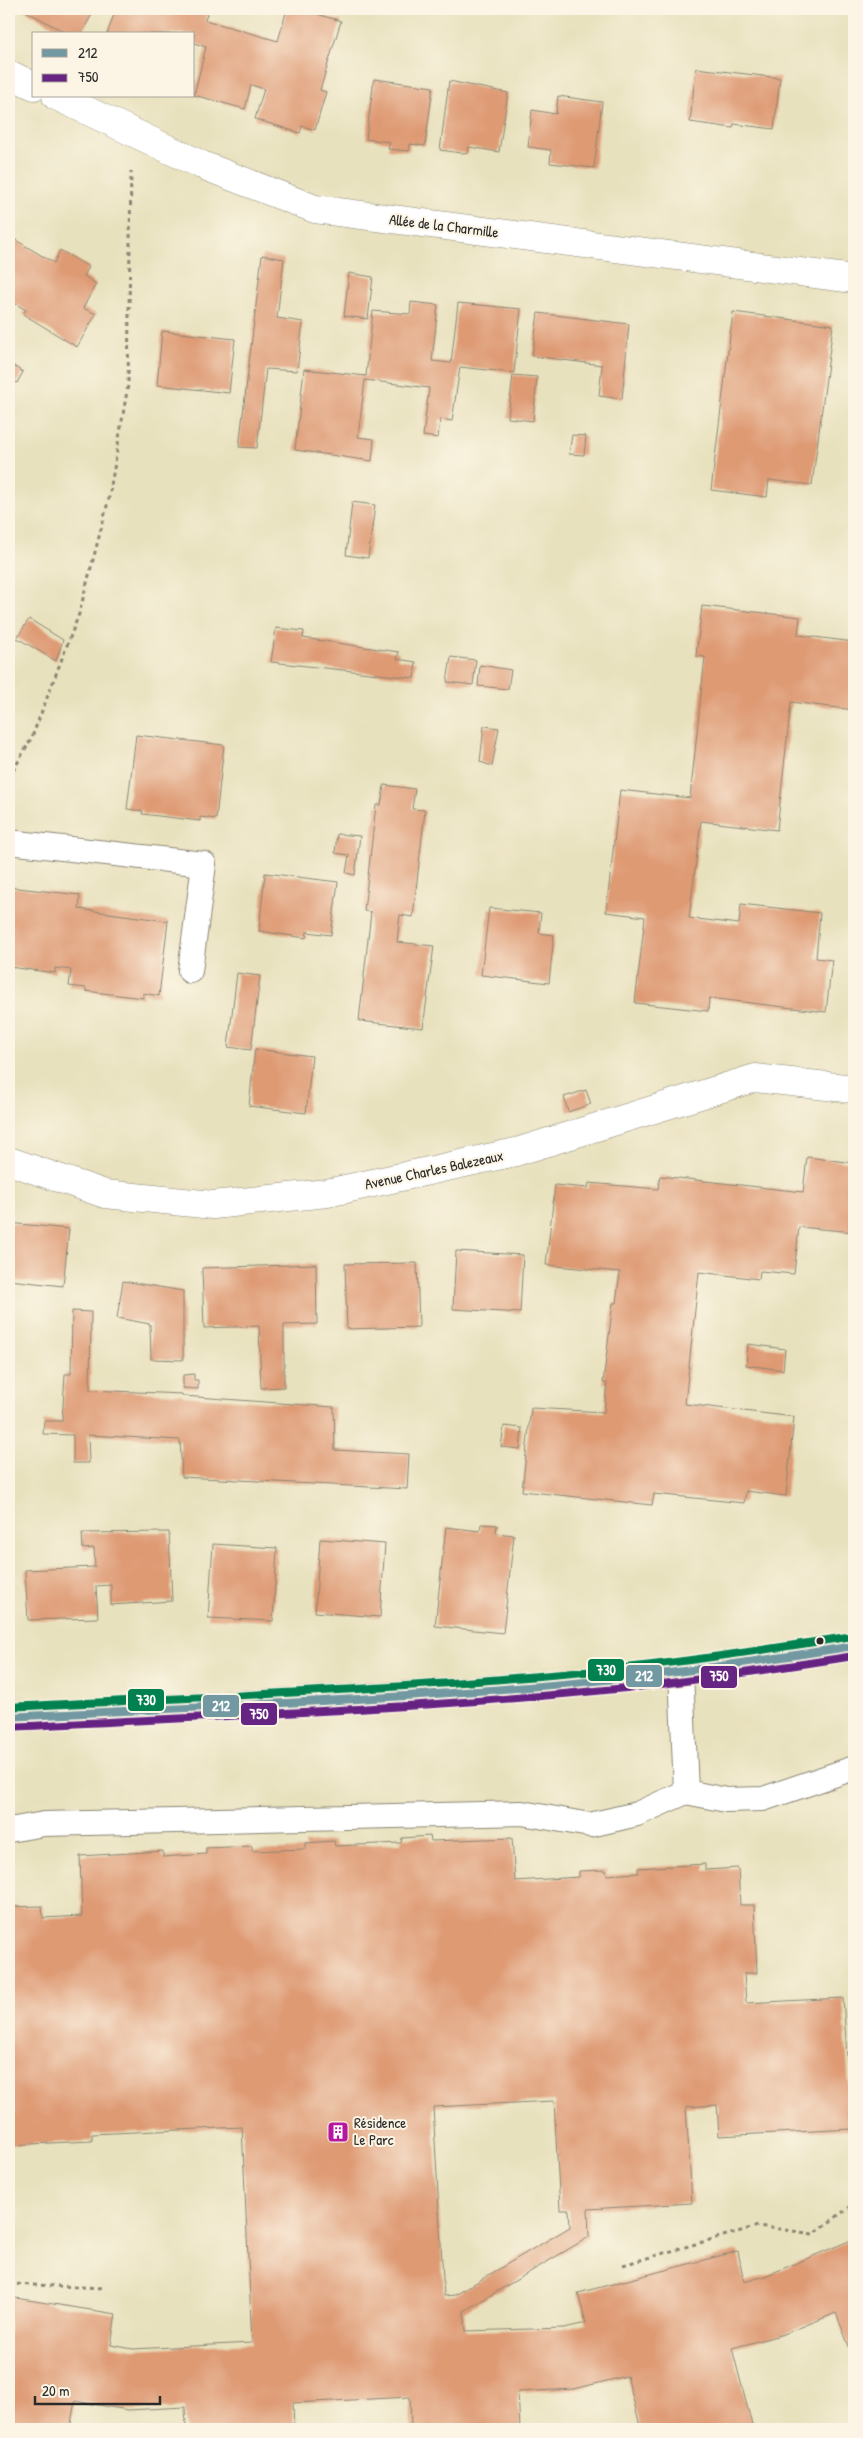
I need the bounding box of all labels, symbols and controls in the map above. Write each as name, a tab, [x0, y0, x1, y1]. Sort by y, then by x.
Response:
legend	[32, 32, 195, 98]
text: 212	[78, 42, 98, 63]
text: 750	[78, 66, 99, 87]
street label: Allée de la Charmille	[388, 208, 500, 243]
street label: Avenue Charles Balezeaux	[363, 1144, 505, 1194]
unlabelled marker	[815, 1636, 825, 1646]
line badge: 730	[587, 1658, 625, 1682]
text: 730	[595, 1660, 616, 1679]
line badge: 212	[625, 1664, 663, 1688]
line badge: 750	[700, 1665, 738, 1689]
text: 212	[635, 1666, 654, 1685]
text: 750	[708, 1666, 729, 1685]
line badge: 730	[127, 1688, 165, 1712]
text: 730	[135, 1690, 156, 1709]
line badge: 212	[202, 1694, 240, 1718]
text: 212	[212, 1696, 231, 1715]
line badge: 750	[240, 1702, 278, 1726]
text: 750	[248, 1704, 269, 1723]
place label: Résidence Le Parc	[354, 2112, 406, 2150]
building icon: Résidence Le Parc	[326, 2120, 350, 2144]
scale bar	[35, 2373, 160, 2405]
text: 20 m	[42, 2380, 69, 2401]

